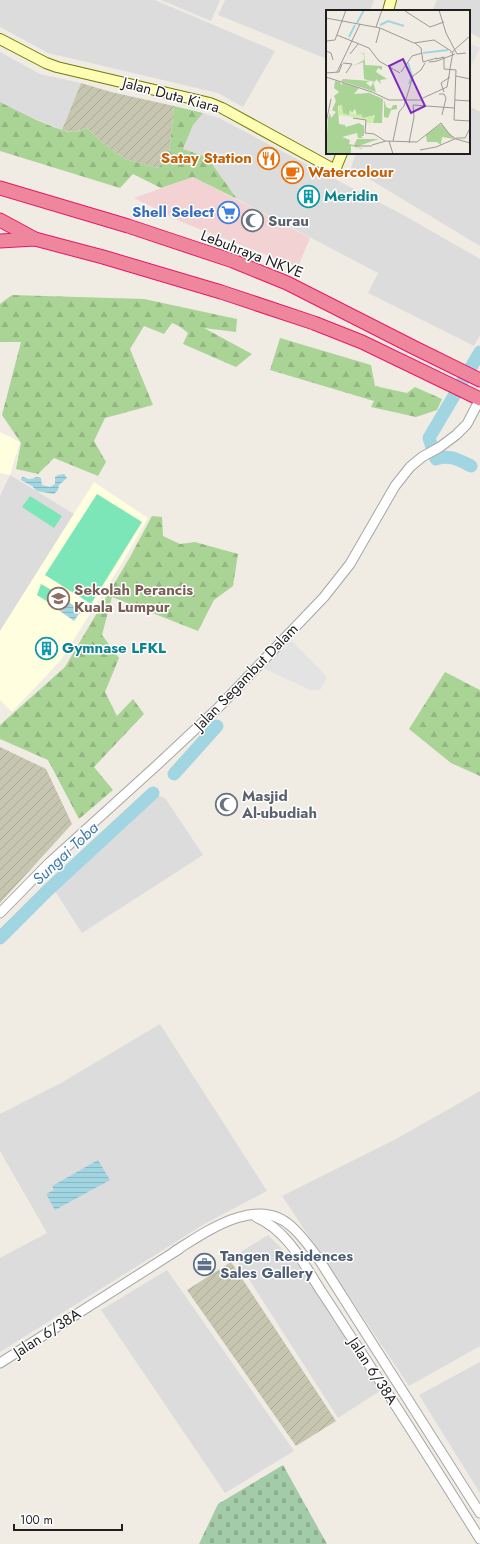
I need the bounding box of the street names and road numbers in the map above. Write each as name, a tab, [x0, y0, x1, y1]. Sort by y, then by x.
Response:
street label: Jalan Duta Kiara	[118, 71, 222, 118]
street label: Lebuhraya NKVE	[198, 224, 306, 284]
street label: Jalan Segambut Dalam	[188, 618, 303, 737]
street label: Jalan 6/38A	[7, 1303, 85, 1364]
street label: Jalan 6/38A	[342, 1331, 403, 1409]

